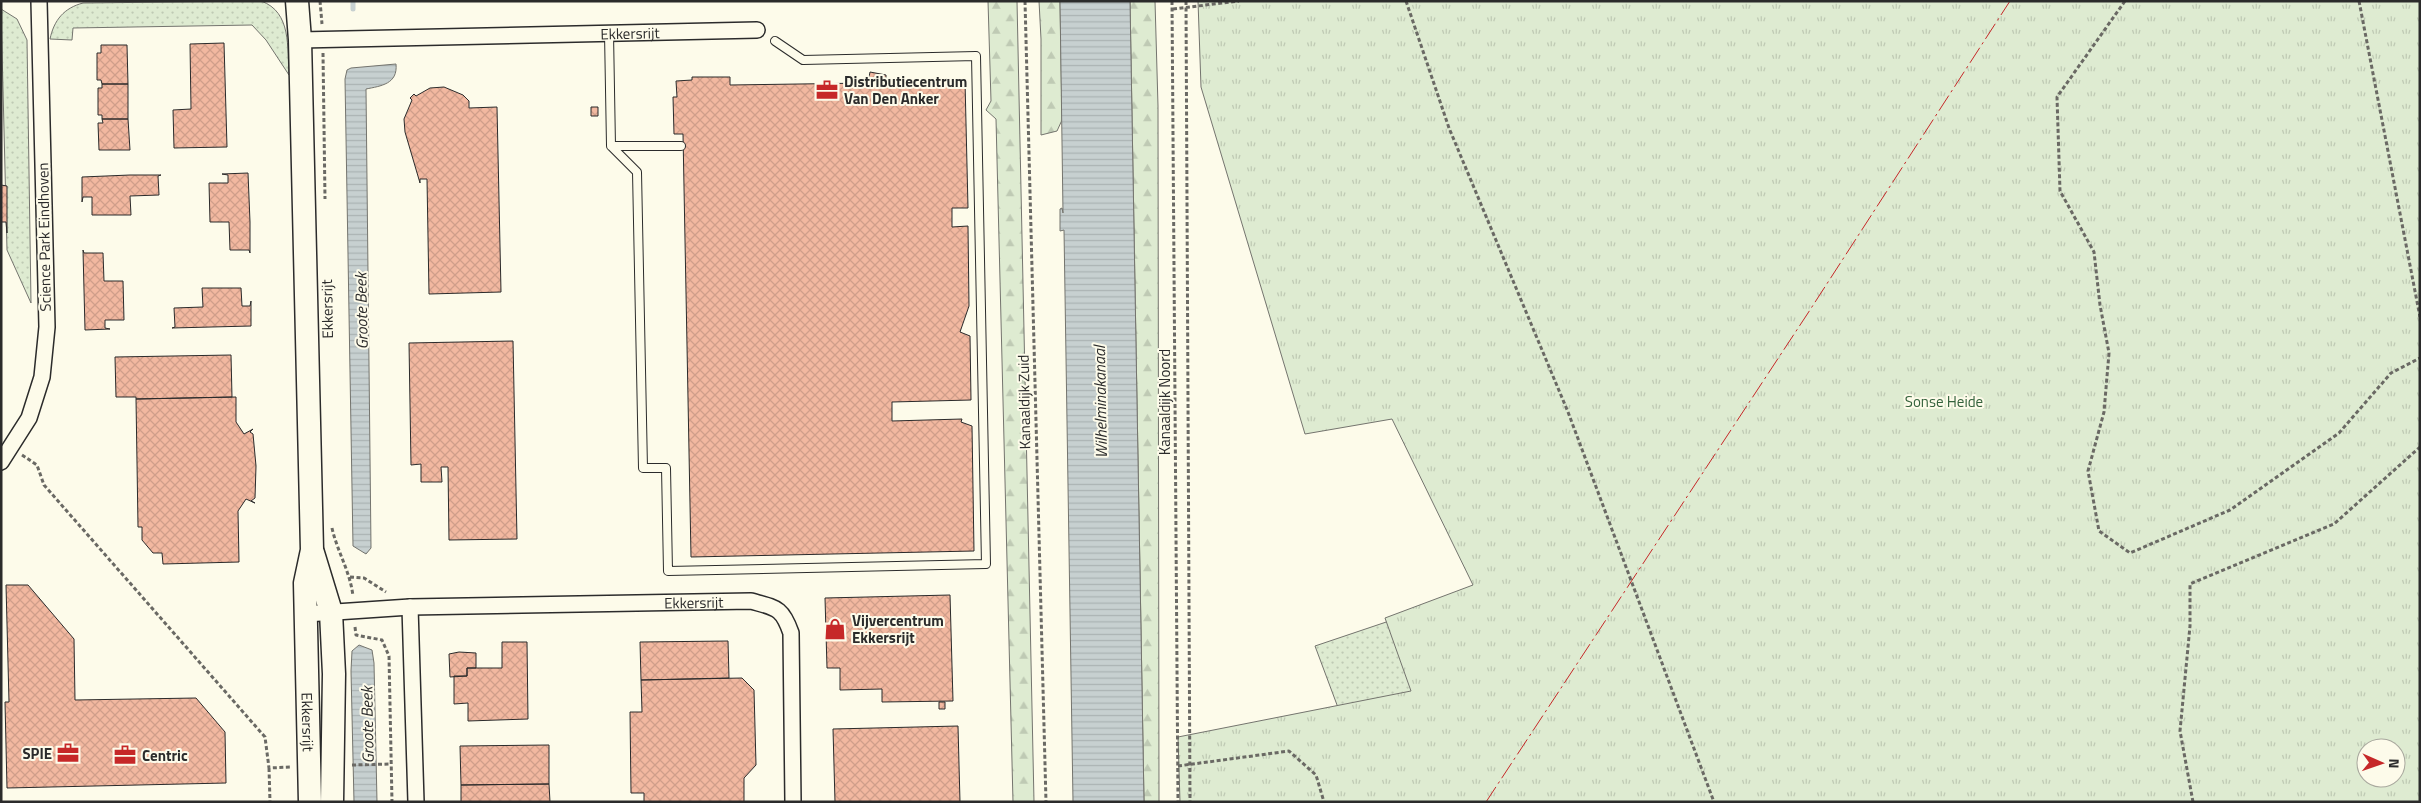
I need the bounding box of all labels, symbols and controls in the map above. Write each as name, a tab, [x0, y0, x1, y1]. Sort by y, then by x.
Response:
street label: Ekkersrijt	[600, 21, 661, 45]
place label: Distributiecentrum Van Den Anker	[844, 70, 967, 110]
office icon: Distributiecentrum Van Den Anker	[814, 77, 840, 103]
street label: Science Park Eindhoven	[31, 162, 57, 312]
water label: Groote Beek	[348, 270, 374, 350]
street label: Ekkersrijt	[315, 278, 339, 339]
water label: Wilhelminakanaal	[1087, 344, 1113, 459]
street label: Kanaaldijk Noord	[1153, 349, 1176, 455]
street label: Kanaaldijk Zuid	[1012, 354, 1036, 450]
park label: Sonse Heide	[1905, 390, 1983, 413]
street label: Ekkersrijt	[664, 590, 724, 614]
place label: Vijvercentrum Ekkersrijt	[852, 609, 944, 649]
shop icon: Vijvercentrum Ekkersrijt	[822, 616, 848, 642]
water label: Groote Beek	[354, 684, 380, 764]
street label: Ekkersrijt	[296, 692, 320, 753]
north arrow	[2356, 738, 2406, 788]
office icon: SPIE	[55, 740, 81, 766]
place label: SPIE	[22, 742, 52, 765]
office icon: Centric	[112, 742, 138, 768]
place label: Centric	[142, 744, 188, 767]
text: N	[2384, 758, 2405, 769]

